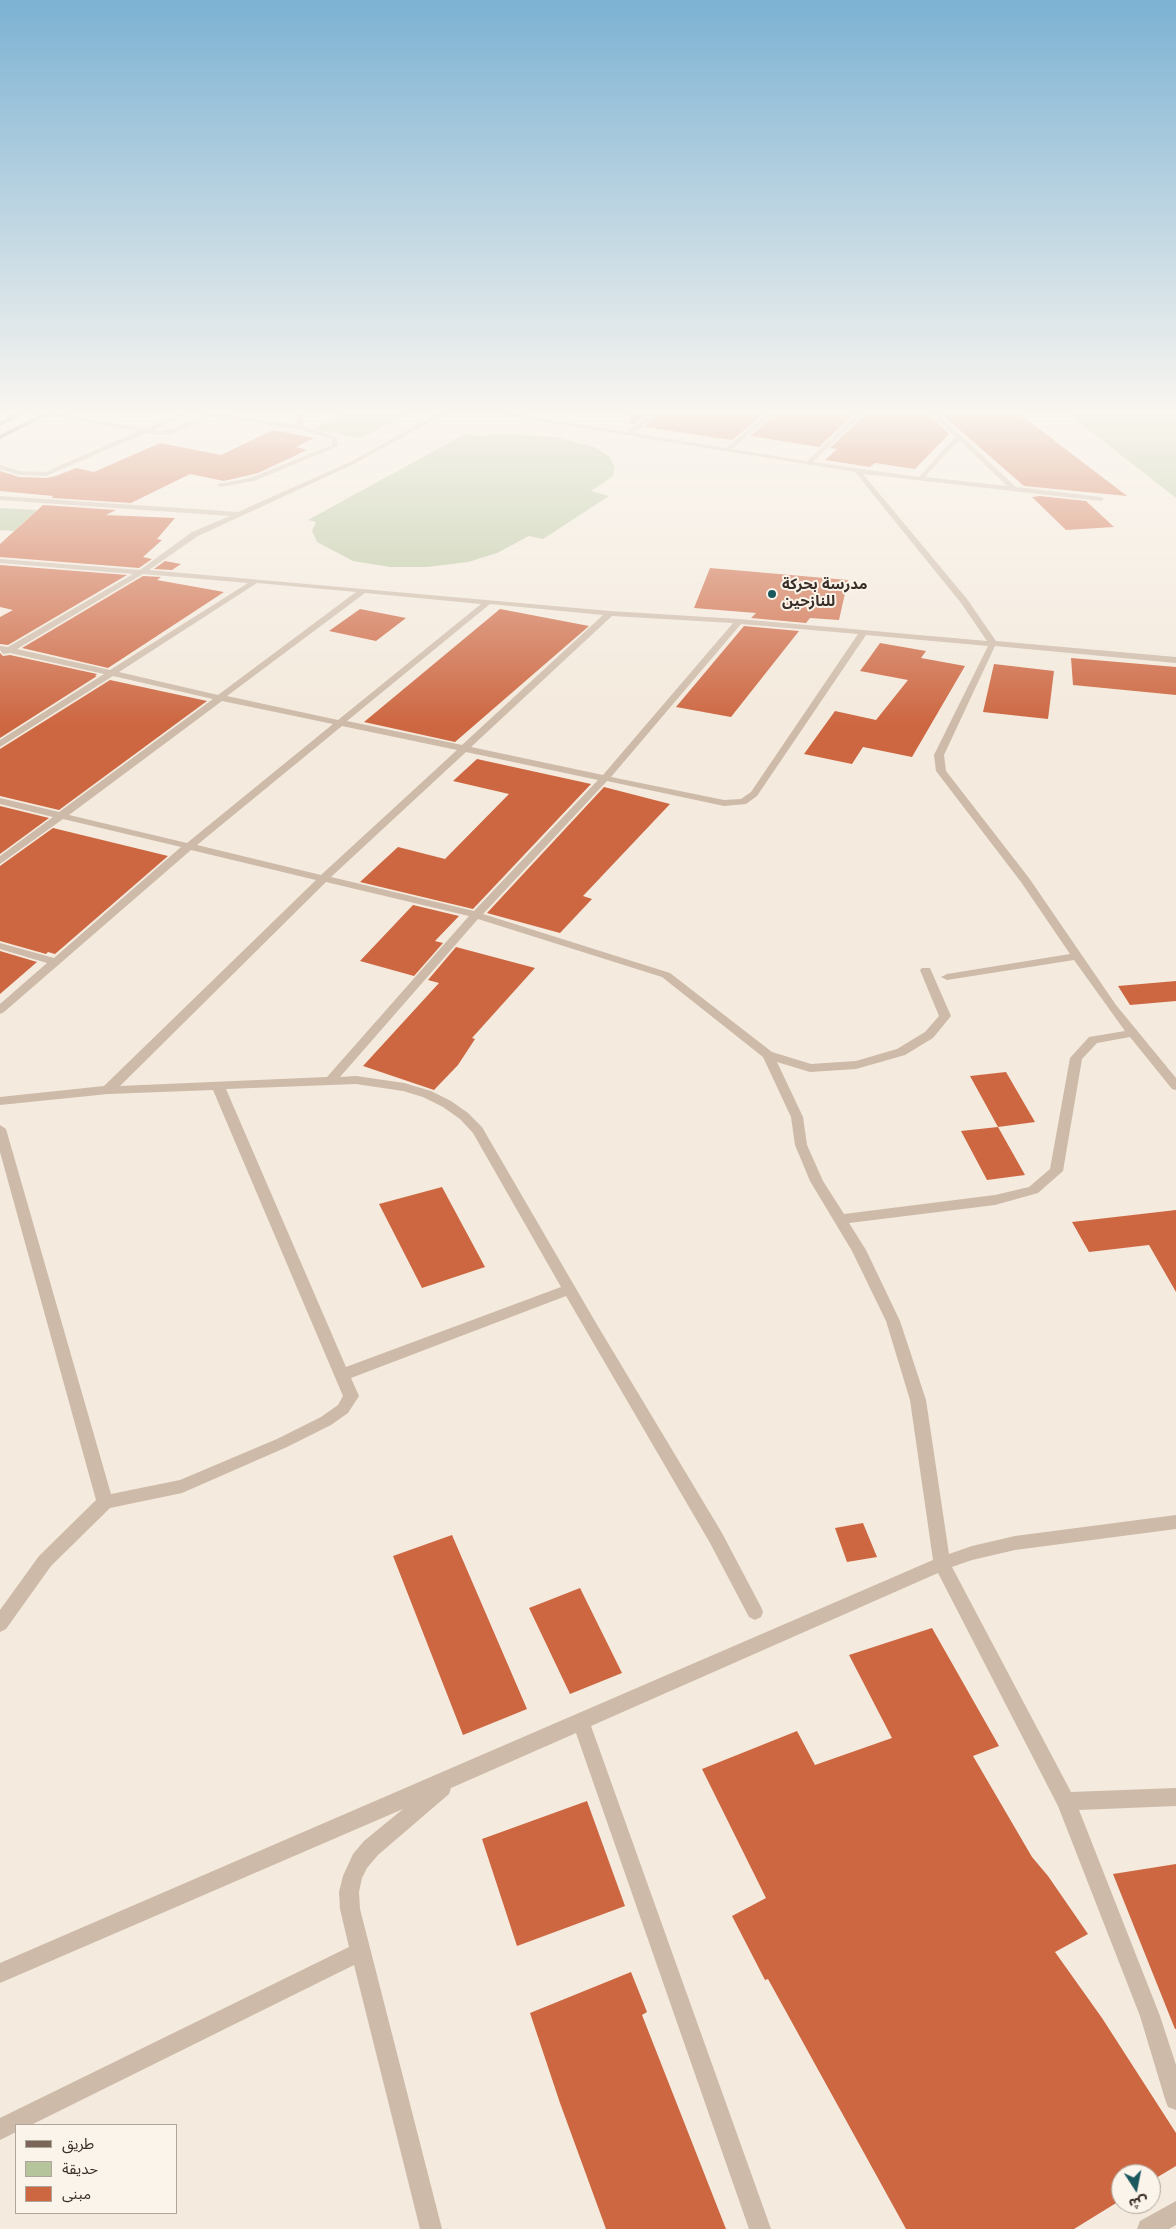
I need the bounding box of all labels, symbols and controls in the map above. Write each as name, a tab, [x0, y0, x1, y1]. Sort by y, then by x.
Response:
place label: مدرسة بحركة للنازحين	[782, 576, 868, 611]
marker: مدرسة بحركة للنازحين	[766, 588, 778, 600]
legend	[15, 2124, 178, 2214]
text: طريق	[62, 2135, 94, 2152]
text: حديقة	[62, 2160, 98, 2177]
north arrow	[1111, 2164, 1161, 2214]
text: مبنى	[62, 2185, 91, 2202]
text: ش	[1128, 2193, 1150, 2212]

